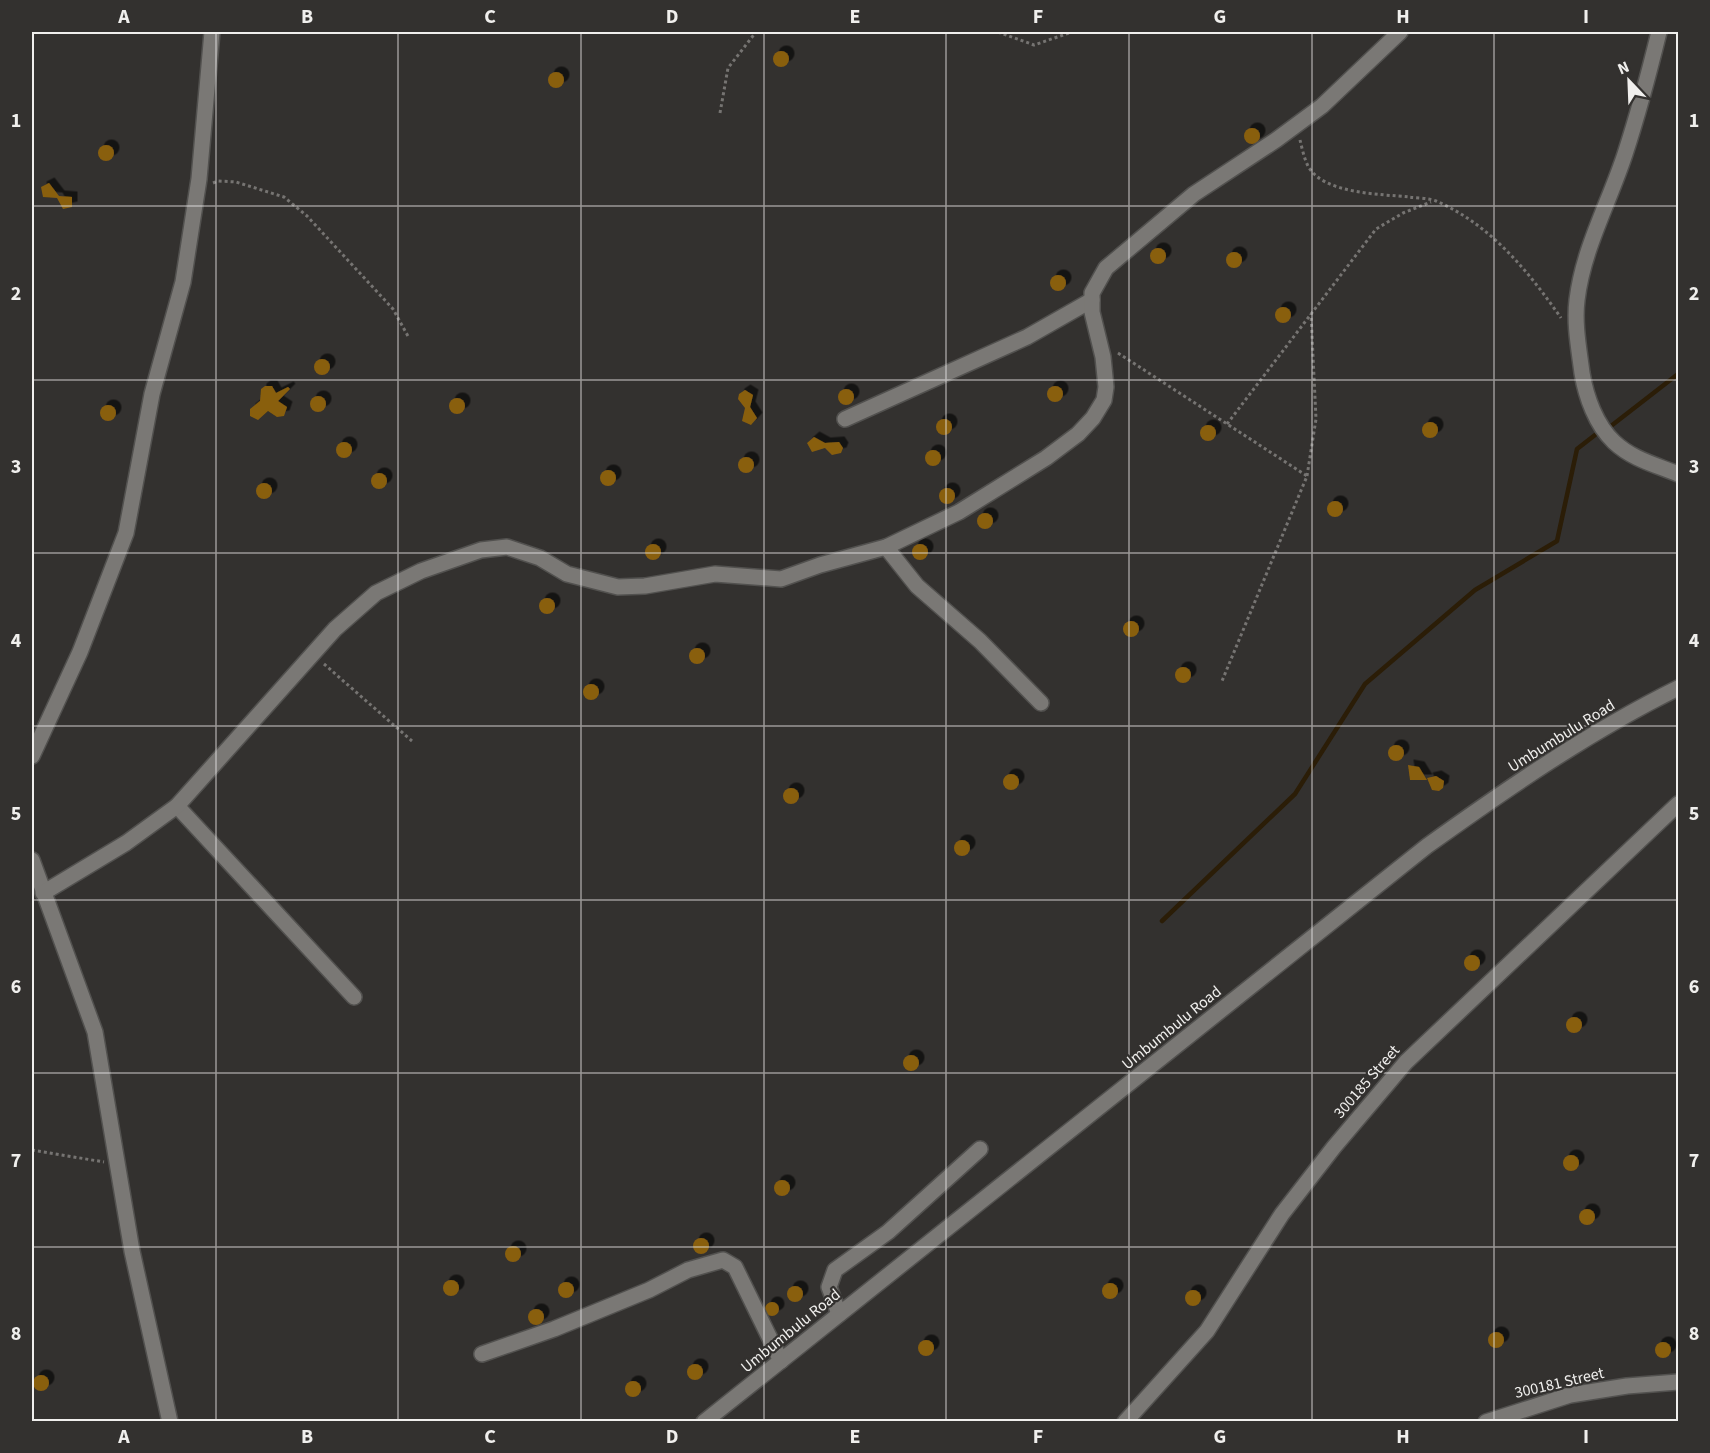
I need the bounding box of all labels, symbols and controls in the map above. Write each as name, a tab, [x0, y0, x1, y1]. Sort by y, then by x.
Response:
text: A	[117, 3, 130, 31]
text: B	[301, 3, 313, 31]
text: C	[484, 3, 496, 31]
text: D	[666, 3, 678, 31]
text: E	[850, 3, 860, 31]
text: F	[1033, 3, 1043, 31]
text: G	[1214, 3, 1226, 31]
text: H	[1396, 3, 1410, 31]
text: I	[1583, 3, 1589, 31]
north arrow	[1599, 51, 1659, 111]
text: N	[1614, 56, 1633, 80]
text: 1	[11, 107, 21, 135]
text: 1	[1689, 107, 1699, 135]
text: 2	[11, 280, 21, 308]
text: 2	[1689, 280, 1699, 308]
text: 3	[11, 453, 21, 481]
text: 3	[1689, 453, 1699, 481]
text: 4	[11, 627, 22, 655]
text: 4	[1689, 627, 1700, 655]
street label: Umbumbulu Road	[1504, 694, 1619, 778]
text: 5	[11, 800, 21, 828]
text: 5	[1689, 800, 1699, 828]
text: 6	[11, 973, 21, 1001]
text: 6	[1689, 973, 1699, 1001]
street label: Umbumbulu Road	[1117, 981, 1226, 1075]
street label: 300185 Street	[1329, 1040, 1405, 1123]
text: 7	[11, 1147, 21, 1175]
text: 7	[1689, 1147, 1699, 1175]
street label: Umbumbulu Road	[736, 1284, 845, 1378]
text: 8	[11, 1320, 21, 1348]
text: 8	[1689, 1320, 1699, 1348]
street label: 300181 Street	[1512, 1362, 1607, 1404]
text: A	[117, 1423, 130, 1451]
text: B	[301, 1423, 313, 1451]
text: C	[484, 1423, 496, 1451]
text: D	[666, 1423, 678, 1451]
text: E	[850, 1423, 860, 1451]
text: F	[1033, 1423, 1043, 1451]
text: G	[1214, 1423, 1226, 1451]
text: H	[1396, 1423, 1410, 1451]
text: I	[1583, 1423, 1589, 1451]

